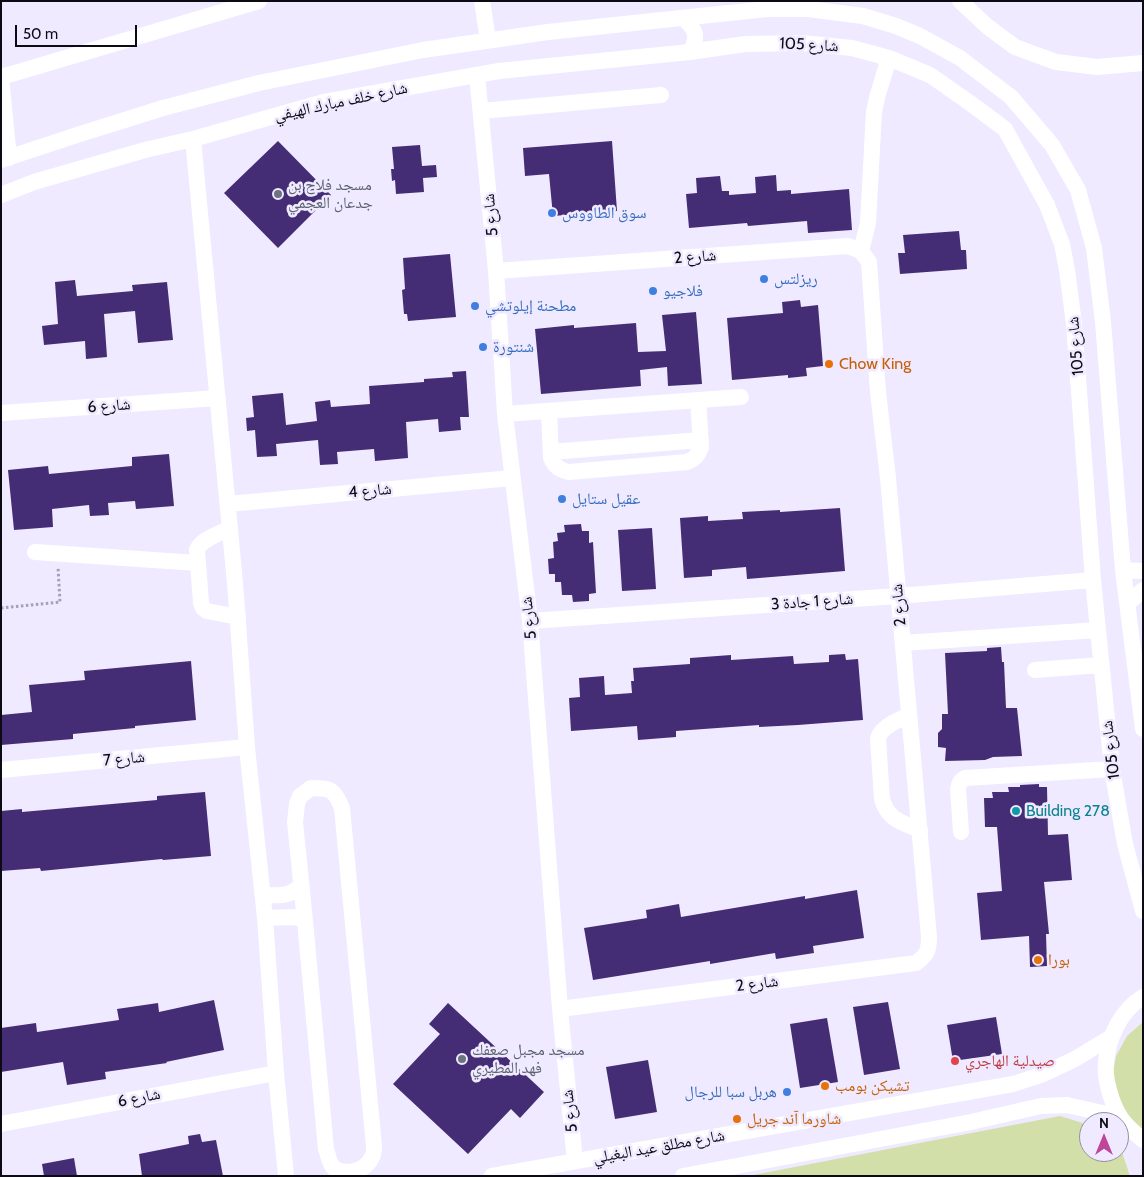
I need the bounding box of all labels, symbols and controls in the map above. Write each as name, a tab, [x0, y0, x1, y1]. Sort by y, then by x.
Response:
scale bar	[18, 15, 140, 47]
text: 50 m	[23, 25, 58, 43]
street label: شارع 105	[779, 34, 839, 56]
street label: شارع خلف مبارك الهيفي	[273, 78, 409, 126]
place label: مسجد فلاح بن جدعان العجمي	[288, 175, 373, 213]
marker: مسجد فلاح بن جدعان العجمي	[272, 188, 284, 200]
street label: شارع 5	[480, 193, 502, 237]
place label: سوق الطاووس	[562, 203, 646, 223]
marker: سوق الطاووس	[546, 207, 558, 219]
street label: شارع 2	[673, 246, 717, 268]
place label: ريزلتس	[774, 269, 818, 289]
marker: ريزلتس	[758, 273, 770, 285]
place label: فلاجيو	[663, 281, 703, 301]
marker: فلاجيو	[647, 285, 659, 297]
place label: مطحنة إيلوتشي	[485, 296, 576, 316]
marker: مطحنة إيلوتشي	[469, 300, 481, 312]
street label: شارع 105	[1064, 316, 1088, 376]
place label: شنتورة	[493, 337, 534, 357]
marker: شنتورة	[477, 341, 489, 353]
place label: Chow King	[839, 354, 911, 374]
marker: Chow King	[823, 358, 835, 370]
street label: شارع 6	[87, 395, 131, 417]
street label: شارع 4	[348, 480, 392, 502]
place label: عقيل ستايل	[572, 489, 640, 509]
marker: عقيل ستايل	[556, 493, 568, 505]
street label: شارع 2	[888, 583, 910, 627]
street label: شارع 1 جادة 3	[770, 590, 854, 614]
street label: شارع 5	[517, 596, 541, 640]
street label: شارع 105	[1098, 720, 1124, 780]
street label: شارع 7	[102, 748, 146, 770]
place label: Building 278	[1026, 801, 1110, 821]
marker: Building 278	[1010, 805, 1022, 817]
place label: بورا	[1048, 950, 1070, 970]
marker: بورا	[1032, 954, 1044, 966]
street label: شارع 2	[735, 972, 779, 996]
place label: مسجد مجبل صعفك فهد المطيري	[472, 1040, 585, 1078]
place label: صيدلية الهاجري	[965, 1051, 1055, 1071]
marker: مسجد مجبل صعفك فهد المطيري	[456, 1053, 468, 1065]
marker: صيدلية الهاجري	[949, 1055, 961, 1067]
place label: تشيكن بومب	[835, 1076, 909, 1096]
marker: تشيكن بومب	[819, 1080, 831, 1092]
place label: هربل سبا للرجال	[685, 1082, 777, 1102]
street label: شارع 6	[116, 1084, 162, 1112]
marker: هربل سبا للرجال	[781, 1086, 793, 1098]
street label: شارع 5	[558, 1089, 582, 1133]
place label: شاورما آند جريل	[747, 1109, 841, 1129]
north arrow	[1079, 1112, 1129, 1162]
marker: شاورما آند جريل	[731, 1113, 743, 1125]
text: N	[1099, 1114, 1109, 1132]
street label: شارع مطلق عيد البغيلي	[592, 1126, 726, 1168]

